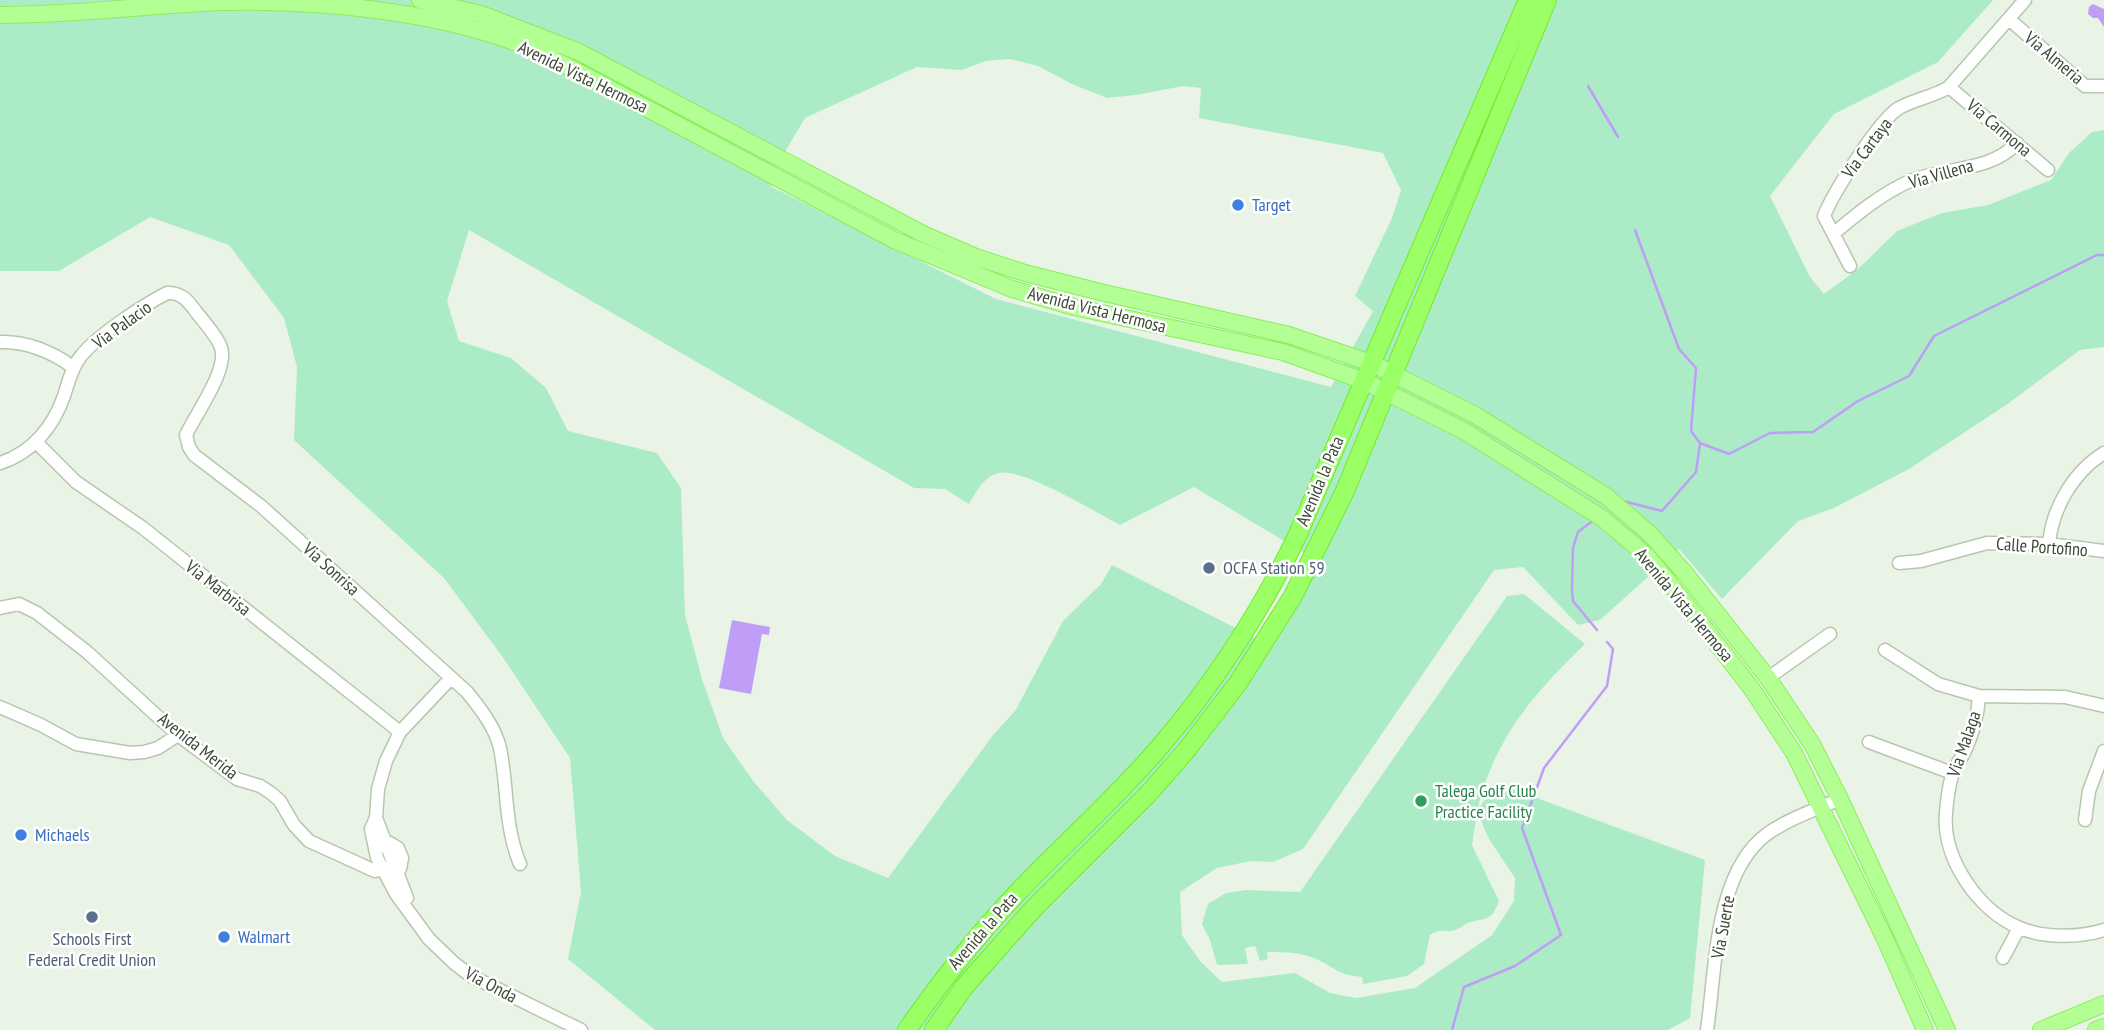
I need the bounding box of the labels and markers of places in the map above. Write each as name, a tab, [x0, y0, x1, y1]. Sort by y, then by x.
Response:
place label: Target	[1252, 193, 1291, 216]
marker: Target	[1230, 197, 1246, 213]
place label: OCFA Station 59	[1223, 556, 1325, 579]
marker: OCFA Station 59	[1201, 560, 1217, 576]
place label: Talega Golf Club Practice Facility	[1435, 779, 1537, 823]
marker: Talega Golf Club Practice Facility	[1413, 793, 1429, 809]
place label: Michaels	[35, 823, 90, 846]
marker: Michaels	[13, 827, 29, 843]
marker: Schools First Federal Credit Union	[84, 909, 100, 925]
place label: Walmart	[238, 925, 290, 948]
place label: Schools First Federal Credit Union	[28, 927, 156, 971]
marker: Walmart	[216, 929, 232, 945]

